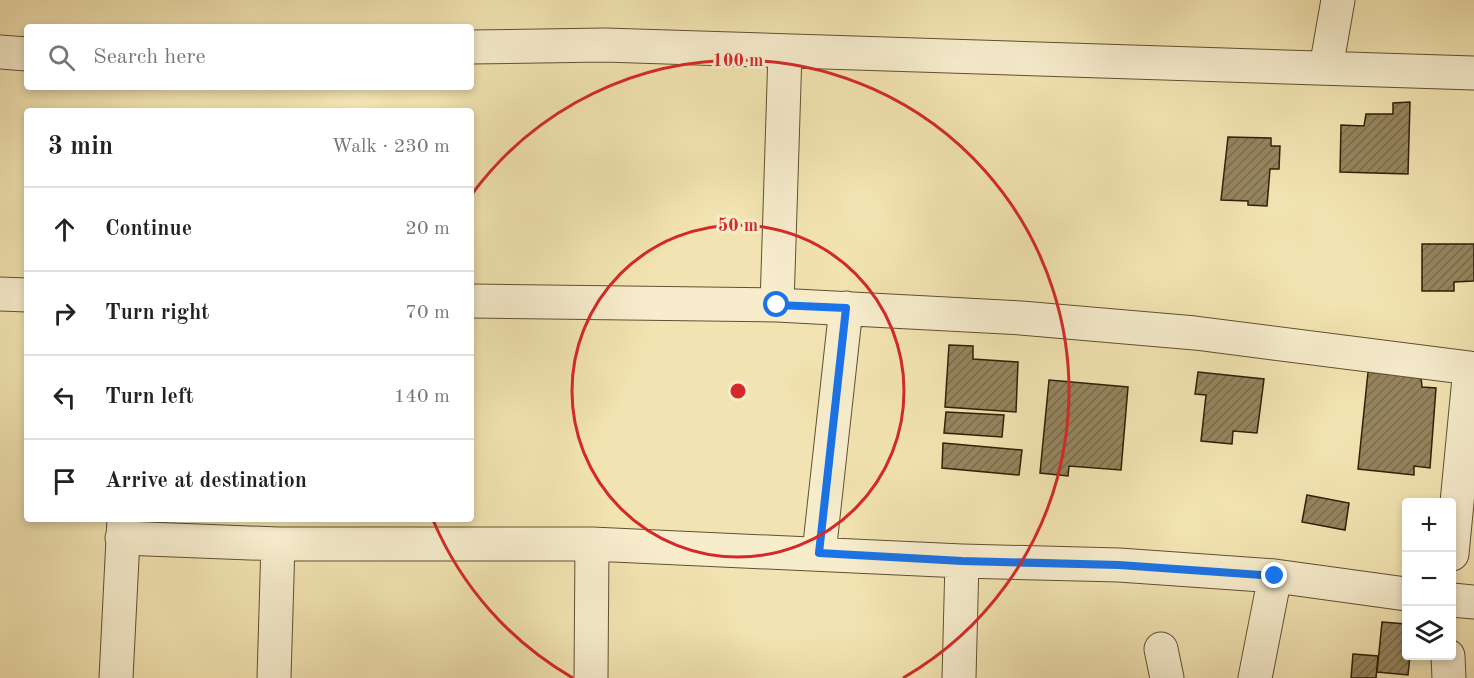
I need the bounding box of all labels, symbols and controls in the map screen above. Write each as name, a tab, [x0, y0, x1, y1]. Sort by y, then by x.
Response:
search box	[24, 24, 474, 90]
icon: search	[45, 41, 78, 74]
text: Search here	[93, 46, 206, 68]
text: 100 m	[713, 52, 763, 70]
text: 3 min	[48, 134, 113, 160]
text: Walk · 230 m	[331, 137, 450, 157]
icon: ahead	[48, 213, 81, 246]
text: 50 m	[718, 217, 758, 235]
text: Continue	[105, 218, 192, 240]
text: 20 m	[405, 219, 450, 239]
route start	[763, 291, 789, 317]
icon: right	[48, 297, 81, 330]
text: Turn right	[105, 302, 209, 324]
text: 70 m	[405, 303, 450, 323]
icon: left	[48, 381, 81, 414]
centre of rings	[728, 381, 748, 401]
text: Turn left	[105, 386, 194, 408]
text: 140 m	[394, 387, 450, 407]
icon: arrive	[48, 465, 81, 498]
text: Arrive at destination	[105, 470, 307, 492]
map controls	[1402, 498, 1456, 660]
button: +	[1402, 498, 1456, 552]
button: −	[1402, 552, 1456, 606]
route end	[1261, 562, 1287, 588]
button: layers	[1402, 606, 1456, 660]

